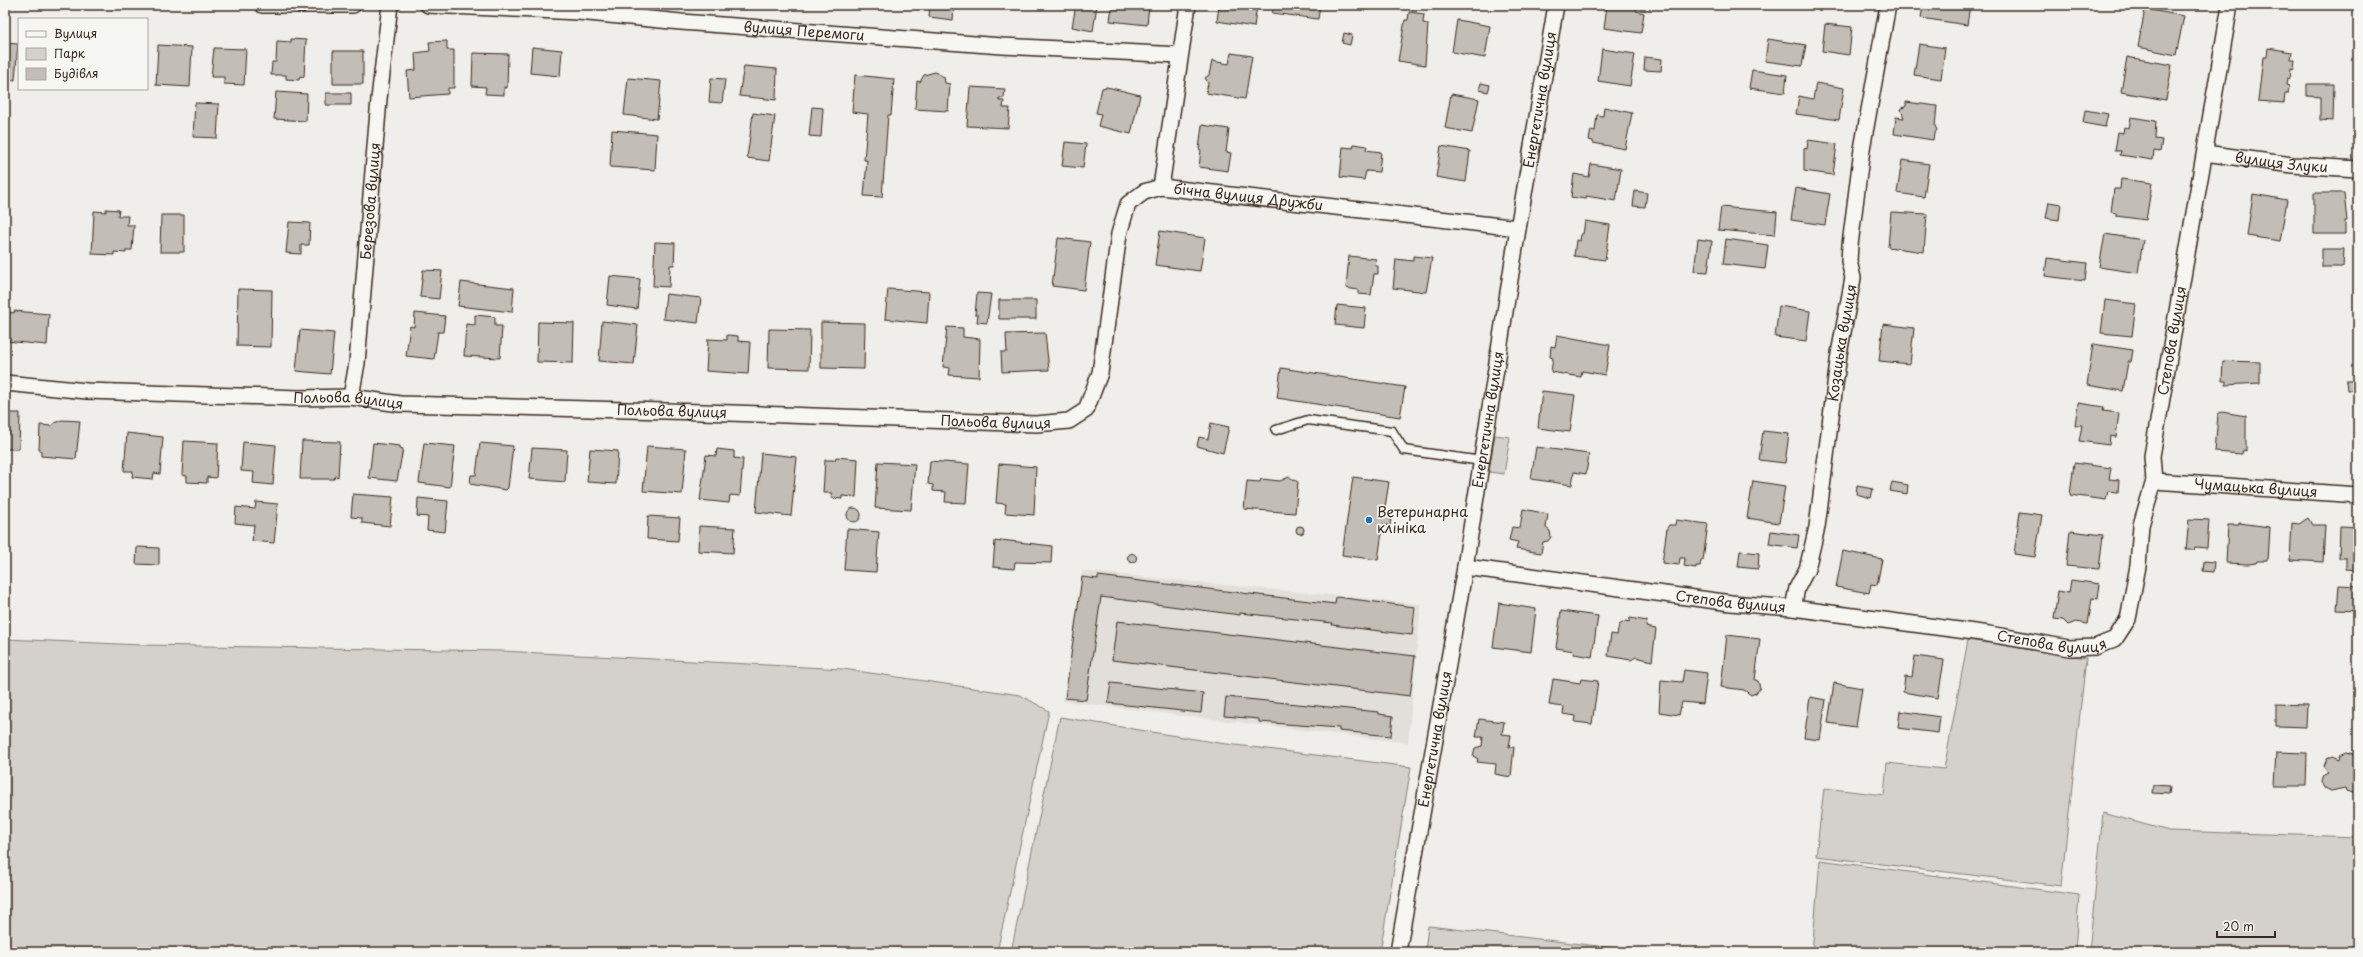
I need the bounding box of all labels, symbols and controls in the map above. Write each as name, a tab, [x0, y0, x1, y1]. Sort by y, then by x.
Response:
street label: вулиця Перемоги	[743, 16, 865, 46]
legend	[18, 18, 148, 90]
text: Вулиця	[54, 24, 97, 42]
street label: Енергетична вулиця	[1518, 30, 1561, 169]
text: Парк	[54, 44, 86, 62]
text: Будівля	[54, 64, 99, 82]
street label: Березова вулиця	[355, 142, 385, 260]
street label: вулиця Злуки	[2234, 146, 2328, 177]
street label: бічна вулиця Дружби	[1173, 178, 1324, 216]
street label: Козацька вулиця	[1822, 282, 1862, 403]
street label: Степова вулиця	[2152, 284, 2191, 397]
street label: Енергетична вулиця	[1467, 350, 1509, 489]
street label: Польова вулиця	[293, 386, 405, 414]
street label: Польова вулиця	[617, 399, 727, 423]
street label: Польова вулиця	[940, 410, 1052, 434]
street label: Чумацька вулиця	[2193, 473, 2318, 502]
place label: Ветеринарна клініка	[1377, 501, 1468, 538]
marker: Ветеринарна клініка	[1364, 515, 1374, 525]
street label: Степова вулиця	[1674, 585, 1787, 617]
street label: Степова вулиця	[1996, 625, 2110, 658]
street label: Енергетична вулиця	[1412, 669, 1457, 809]
scale bar	[2217, 913, 2275, 939]
text: 20 m	[2223, 917, 2254, 935]

